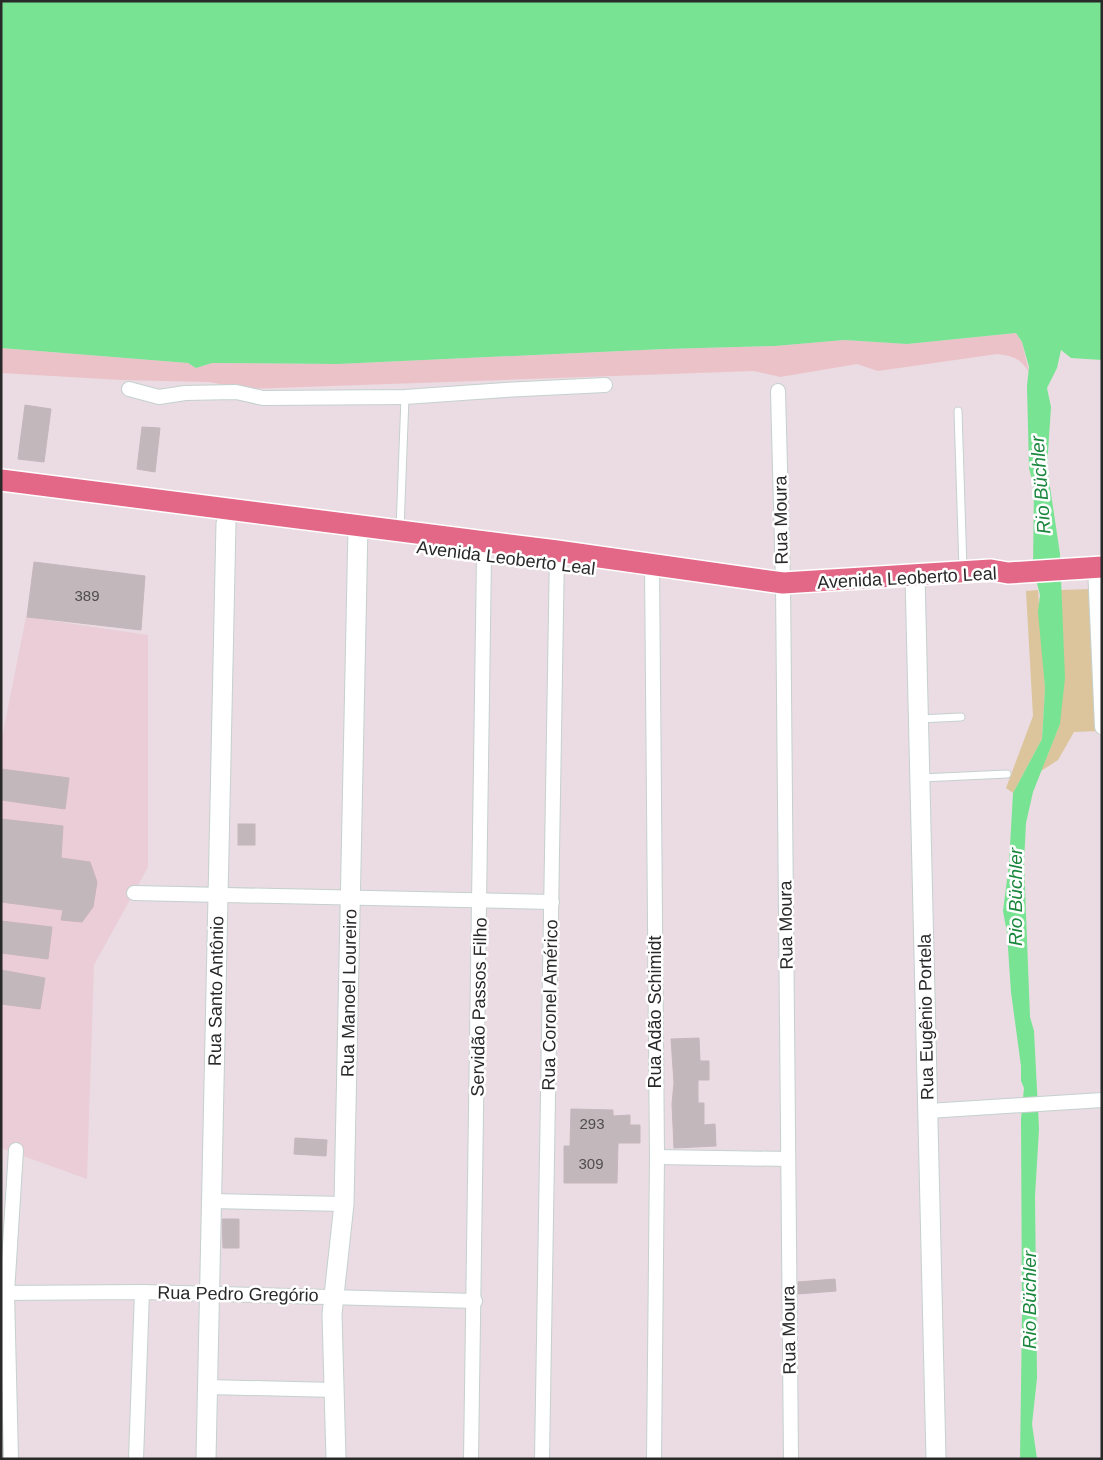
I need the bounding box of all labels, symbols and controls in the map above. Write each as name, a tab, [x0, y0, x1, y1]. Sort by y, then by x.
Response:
water label: Rio Büchler	[1027, 435, 1054, 535]
street label: Rua Moura	[770, 474, 792, 565]
street label: Avenida Leoberto Leal	[416, 537, 596, 579]
street label: Avenida Leoberto Leal	[817, 563, 997, 593]
house number: 389	[74, 587, 100, 604]
water label: Rio Büchler	[1005, 847, 1026, 946]
street label: Rua Moura	[775, 879, 797, 970]
street label: Rua Manoel Loureiro	[338, 909, 360, 1077]
street label: Rua Santo Antônio	[205, 916, 227, 1066]
street label: Servidão Passos Filho	[467, 917, 491, 1097]
street label: Rua Coronel Américo	[539, 919, 561, 1091]
street label: Rua Eugênio Portela	[915, 933, 937, 1100]
street label: Rua Adão Schimidt	[645, 935, 665, 1089]
house number: 293	[579, 1115, 605, 1132]
house number: 309	[578, 1155, 604, 1172]
water label: Rio Büchler	[1019, 1250, 1040, 1349]
street label: Rua Pedro Gregório	[157, 1283, 319, 1305]
street label: Rua Moura	[778, 1284, 800, 1375]

